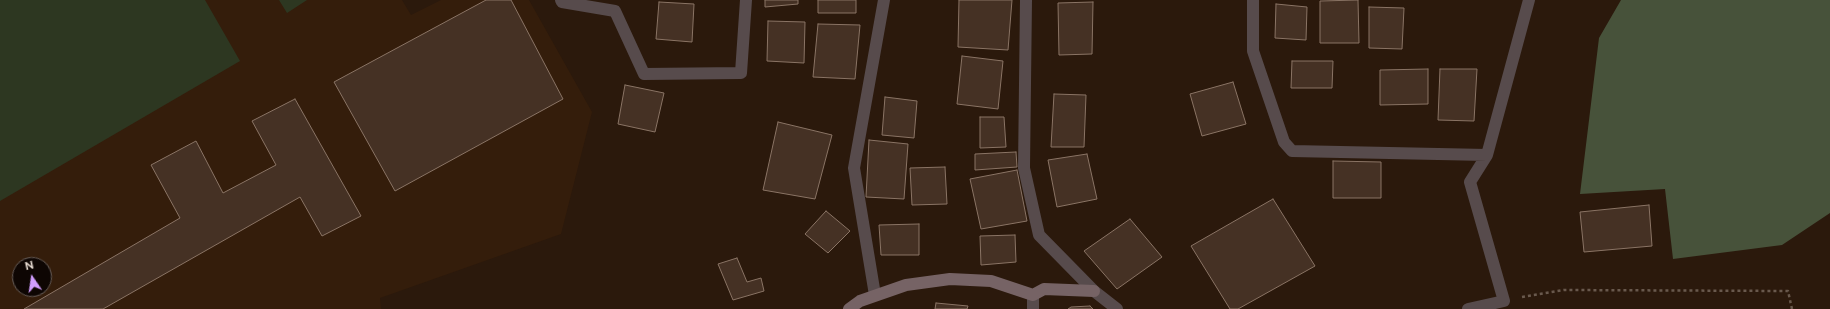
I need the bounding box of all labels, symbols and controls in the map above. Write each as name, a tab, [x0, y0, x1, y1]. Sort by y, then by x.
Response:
north arrow	[12, 257, 52, 297]
text: N	[24, 259, 35, 273]

